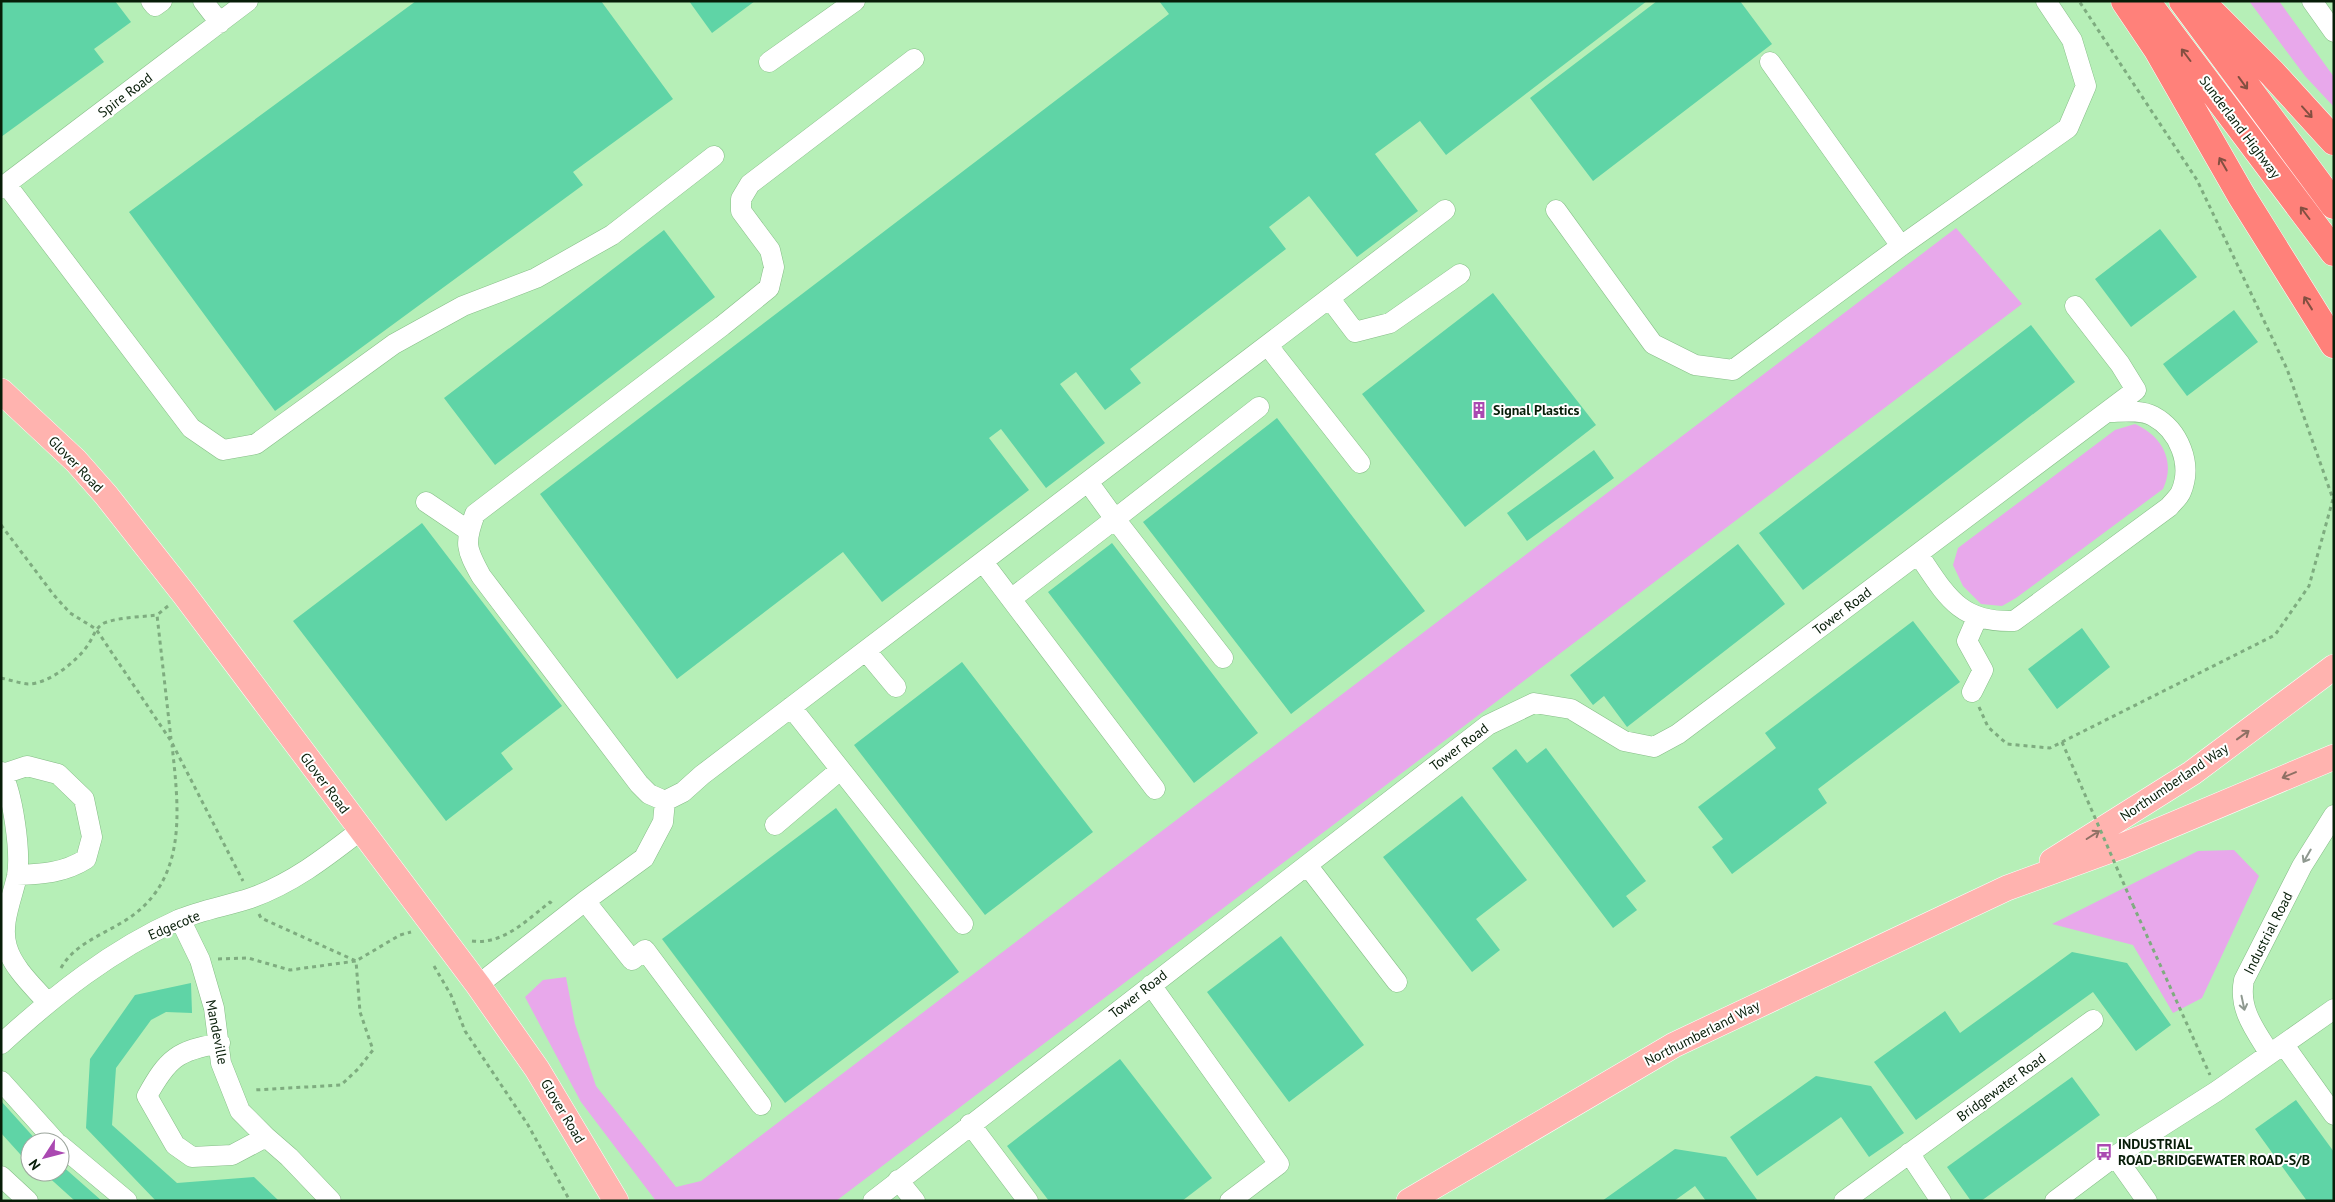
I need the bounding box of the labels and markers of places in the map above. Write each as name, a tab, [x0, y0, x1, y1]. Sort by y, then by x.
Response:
building icon: Signal Plastics	[1469, 400, 1489, 420]
place label: Signal Plastics	[1493, 401, 1580, 419]
place label: INDUSTRIAL ROAD-BRIDGEWATER ROAD-S/B	[2118, 1135, 2310, 1169]
bus stop icon: INDUSTRIAL ROAD-BRIDGEWATER ROAD-S/B	[2094, 1142, 2114, 1162]

